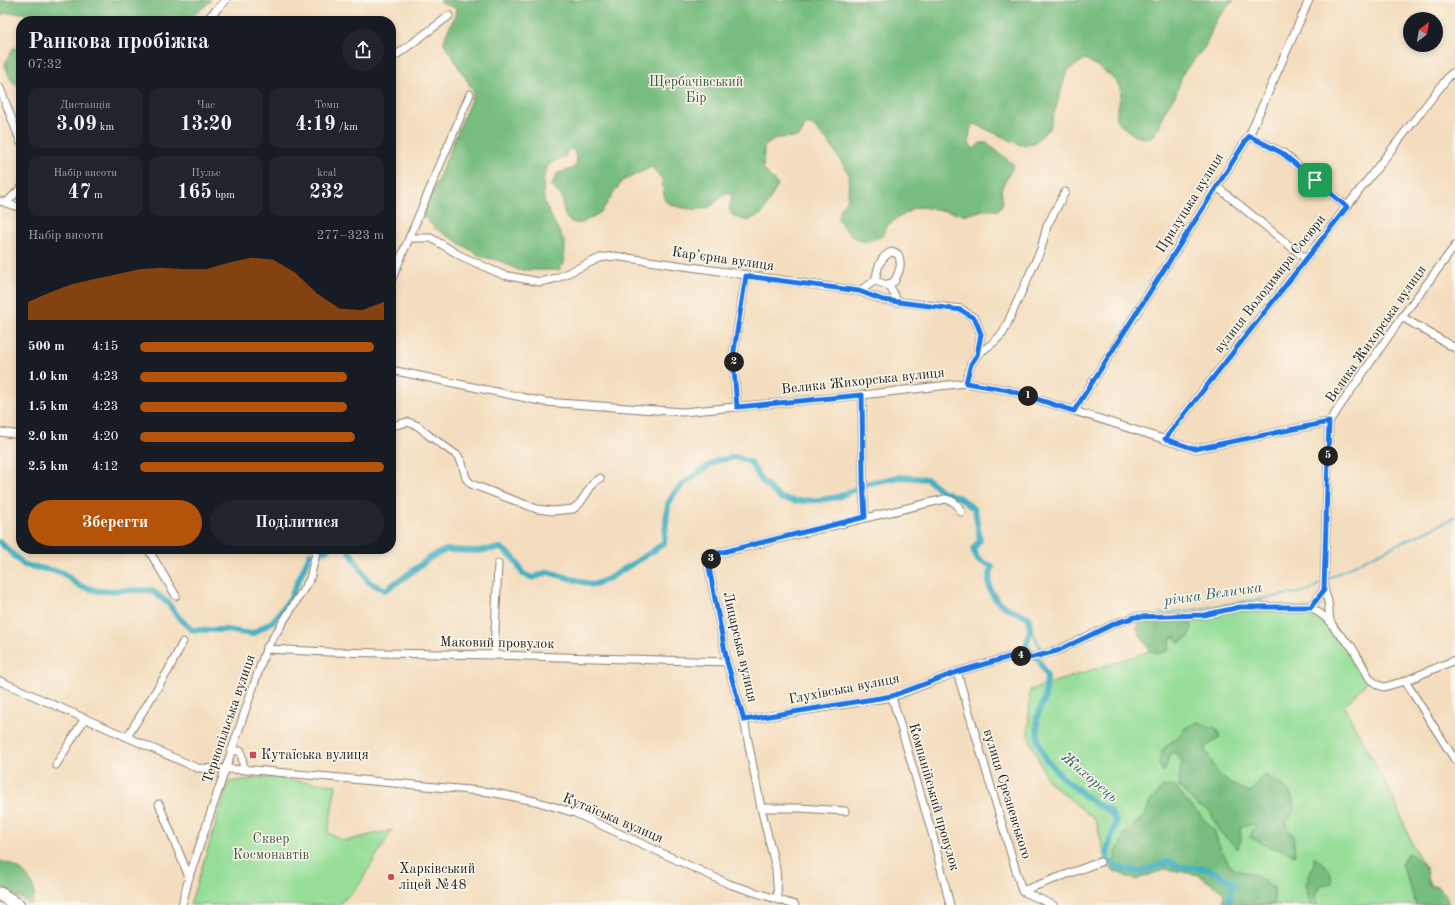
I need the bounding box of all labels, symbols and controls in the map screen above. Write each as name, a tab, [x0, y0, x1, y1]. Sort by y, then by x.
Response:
north arrow	[1403, 12, 1443, 52]
map controls	[1403, 12, 1443, 52]
button: share	[342, 29, 384, 71]
text: Ранкова пробіжка	[28, 31, 209, 53]
text: 07:32	[28, 58, 62, 71]
park label: Щербачівський Бір	[649, 75, 743, 105]
text: Дистанція	[60, 100, 110, 111]
text: Час	[197, 100, 215, 111]
text: Темп	[314, 100, 339, 111]
text: 3.09	[56, 115, 97, 135]
text: 13:20	[180, 115, 232, 135]
text: 4:19	[295, 115, 336, 135]
text: km	[97, 122, 114, 133]
text: /km	[336, 122, 358, 133]
street label: Прилуцька вулиця	[1154, 151, 1226, 255]
pin	[1298, 163, 1332, 197]
text: Набір висоти	[53, 168, 117, 179]
text: Пульс	[191, 168, 221, 179]
text: kcal	[317, 168, 336, 179]
icon: arrive	[1304, 169, 1326, 191]
text: 47	[68, 183, 91, 203]
text: 165	[177, 183, 212, 203]
text: 232	[309, 183, 344, 203]
text: m	[91, 190, 103, 201]
text: bpm	[212, 190, 235, 201]
street label: вулиця Володимира Сосюри	[1212, 212, 1328, 356]
text: Набір висоти	[28, 229, 103, 242]
text: 277–323 m	[317, 229, 384, 242]
street label: Кар’єрна вулиця	[671, 245, 775, 273]
street label: Велика Жихорська вулиця	[1323, 263, 1429, 405]
text: 500 m	[28, 340, 65, 353]
text: 4:15	[92, 340, 118, 353]
pin: 2	[724, 352, 744, 372]
text: 2	[731, 356, 737, 367]
street label: Велика Жихорська вулиця	[781, 365, 945, 397]
text: 1.0 km	[28, 370, 68, 383]
text: 4:23	[92, 370, 118, 383]
pin: 1	[1018, 386, 1038, 406]
text: 1	[1025, 390, 1031, 401]
text: 1.5 km	[28, 400, 68, 413]
text: 4:23	[92, 400, 118, 413]
text: 2.0 km	[28, 430, 68, 443]
text: 4:20	[92, 430, 118, 443]
pin: 5	[1318, 446, 1338, 466]
text: 5	[1325, 450, 1331, 461]
text: 2.5 km	[28, 460, 68, 473]
text: 4:12	[92, 460, 118, 473]
button: Зберегти	[28, 500, 202, 546]
button: Поділитися	[210, 500, 384, 546]
pin: 3	[701, 549, 721, 569]
text: 3	[708, 553, 714, 564]
water label: річка Величка	[1161, 581, 1263, 610]
street label: Лицарська вулиця	[720, 590, 760, 704]
street label: Маковий провулок	[440, 635, 554, 651]
pin: 4	[1011, 646, 1031, 666]
text: 4	[1018, 650, 1024, 661]
street label: Тернопільська вулиця	[200, 653, 258, 785]
street label: Глухівська вулиця	[787, 671, 901, 707]
street label: Компанійський провулок	[906, 722, 962, 872]
street label: вулиця Срезневського	[981, 727, 1033, 861]
place label: Кутаїська вулиця	[261, 748, 369, 762]
marker: Кутаїська вулиця	[248, 750, 258, 760]
water label: Жихорець	[1058, 750, 1120, 806]
street label: Кутаїська вулиця	[561, 791, 665, 845]
park label: Сквер Космонавтів	[233, 832, 310, 862]
place label: Харківський ліцей №48	[399, 862, 475, 892]
marker: Харківський ліцей №48	[386, 872, 396, 882]

